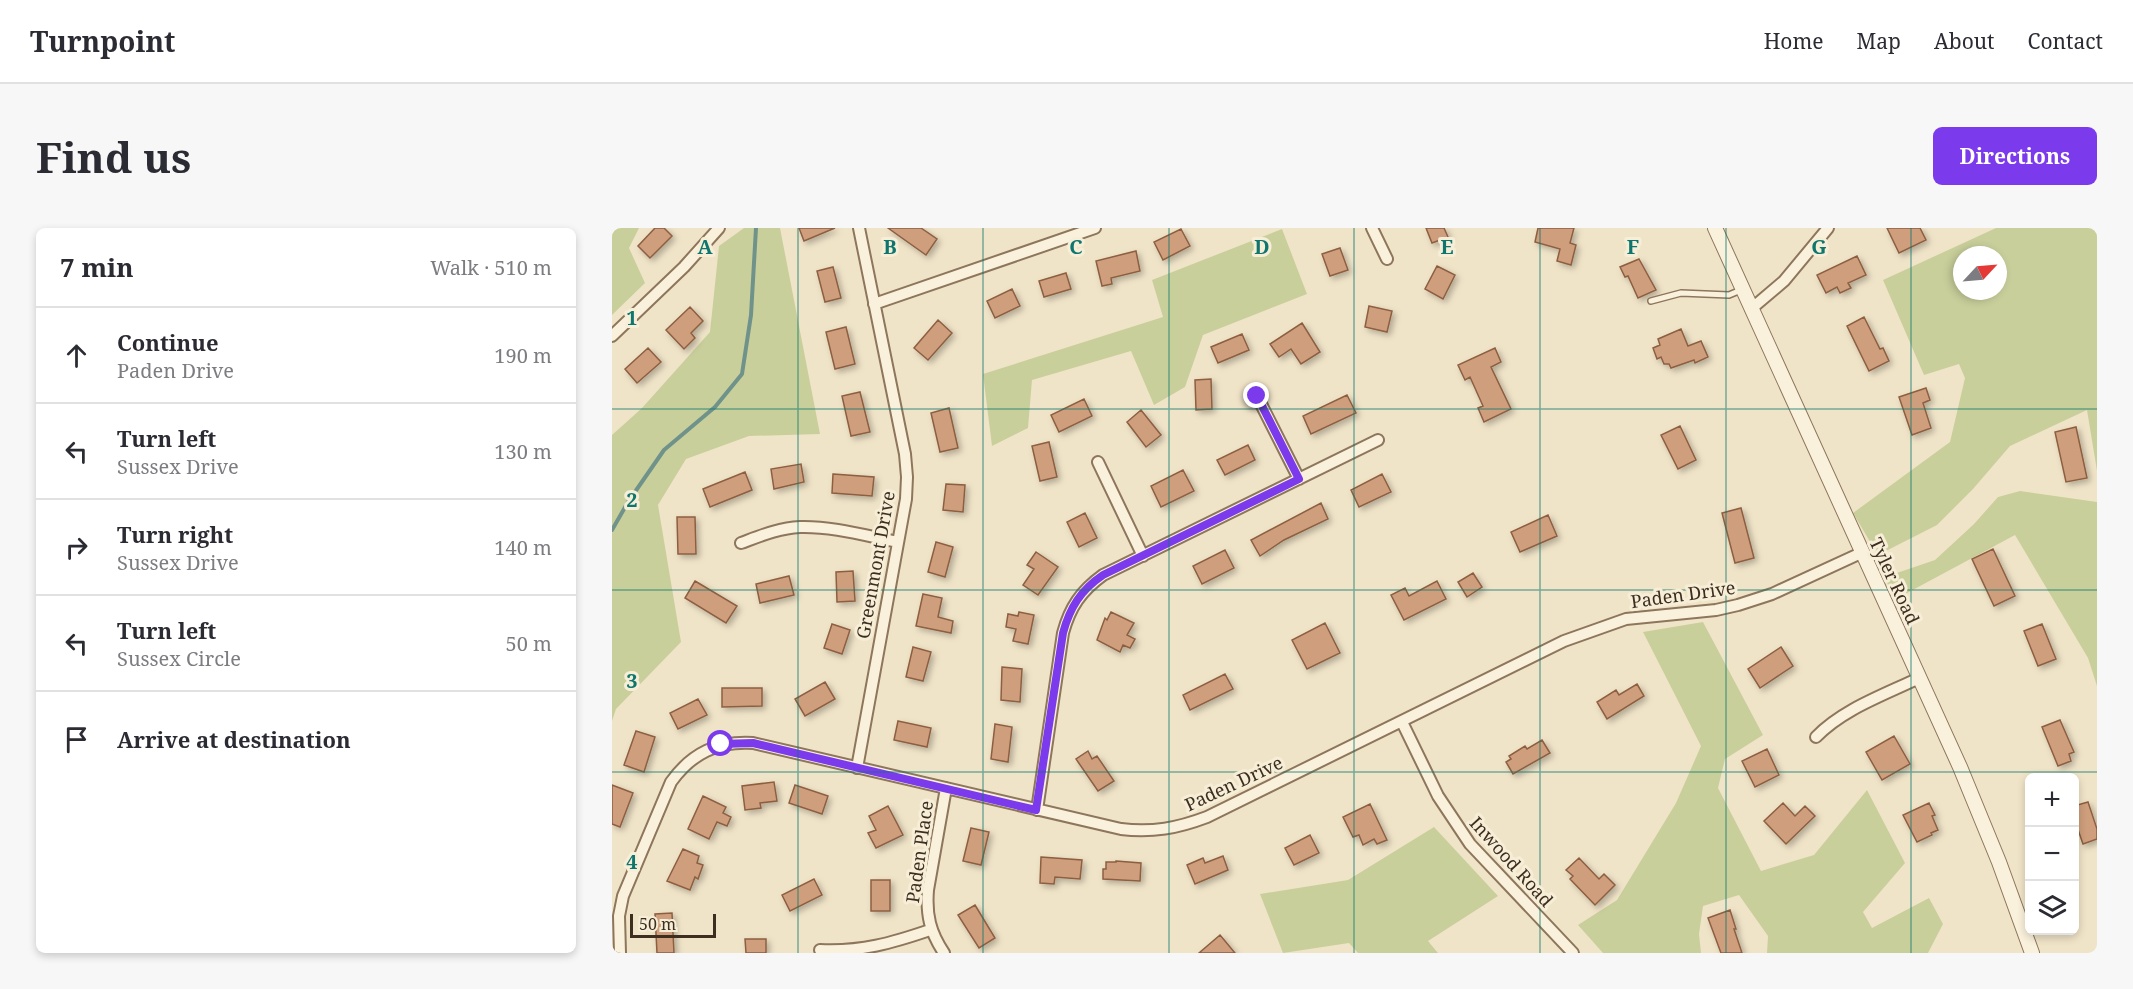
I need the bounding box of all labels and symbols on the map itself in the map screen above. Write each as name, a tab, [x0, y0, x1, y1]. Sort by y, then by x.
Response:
text: A	[697, 233, 713, 260]
text: B	[883, 233, 897, 260]
text: C	[1069, 233, 1083, 260]
text: D	[1254, 233, 1270, 260]
text: E	[1440, 233, 1454, 260]
text: F	[1627, 233, 1639, 260]
text: G	[1811, 233, 1827, 260]
north arrow	[1953, 246, 2007, 300]
text: 1	[626, 304, 638, 331]
route end	[1243, 382, 1269, 408]
text: 2	[626, 486, 638, 513]
street label: Greenmont Drive	[850, 489, 900, 641]
street label: Tyler Road	[1864, 533, 1925, 628]
street label: Paden Drive	[1629, 575, 1737, 613]
text: 3	[626, 667, 638, 694]
route start	[707, 730, 733, 756]
street label: Paden Drive	[1181, 750, 1286, 816]
street label: Paden Place	[900, 799, 938, 905]
street label: Inwood Road	[1465, 811, 1559, 912]
text: 4	[626, 848, 638, 875]
scale bar	[630, 911, 716, 938]

